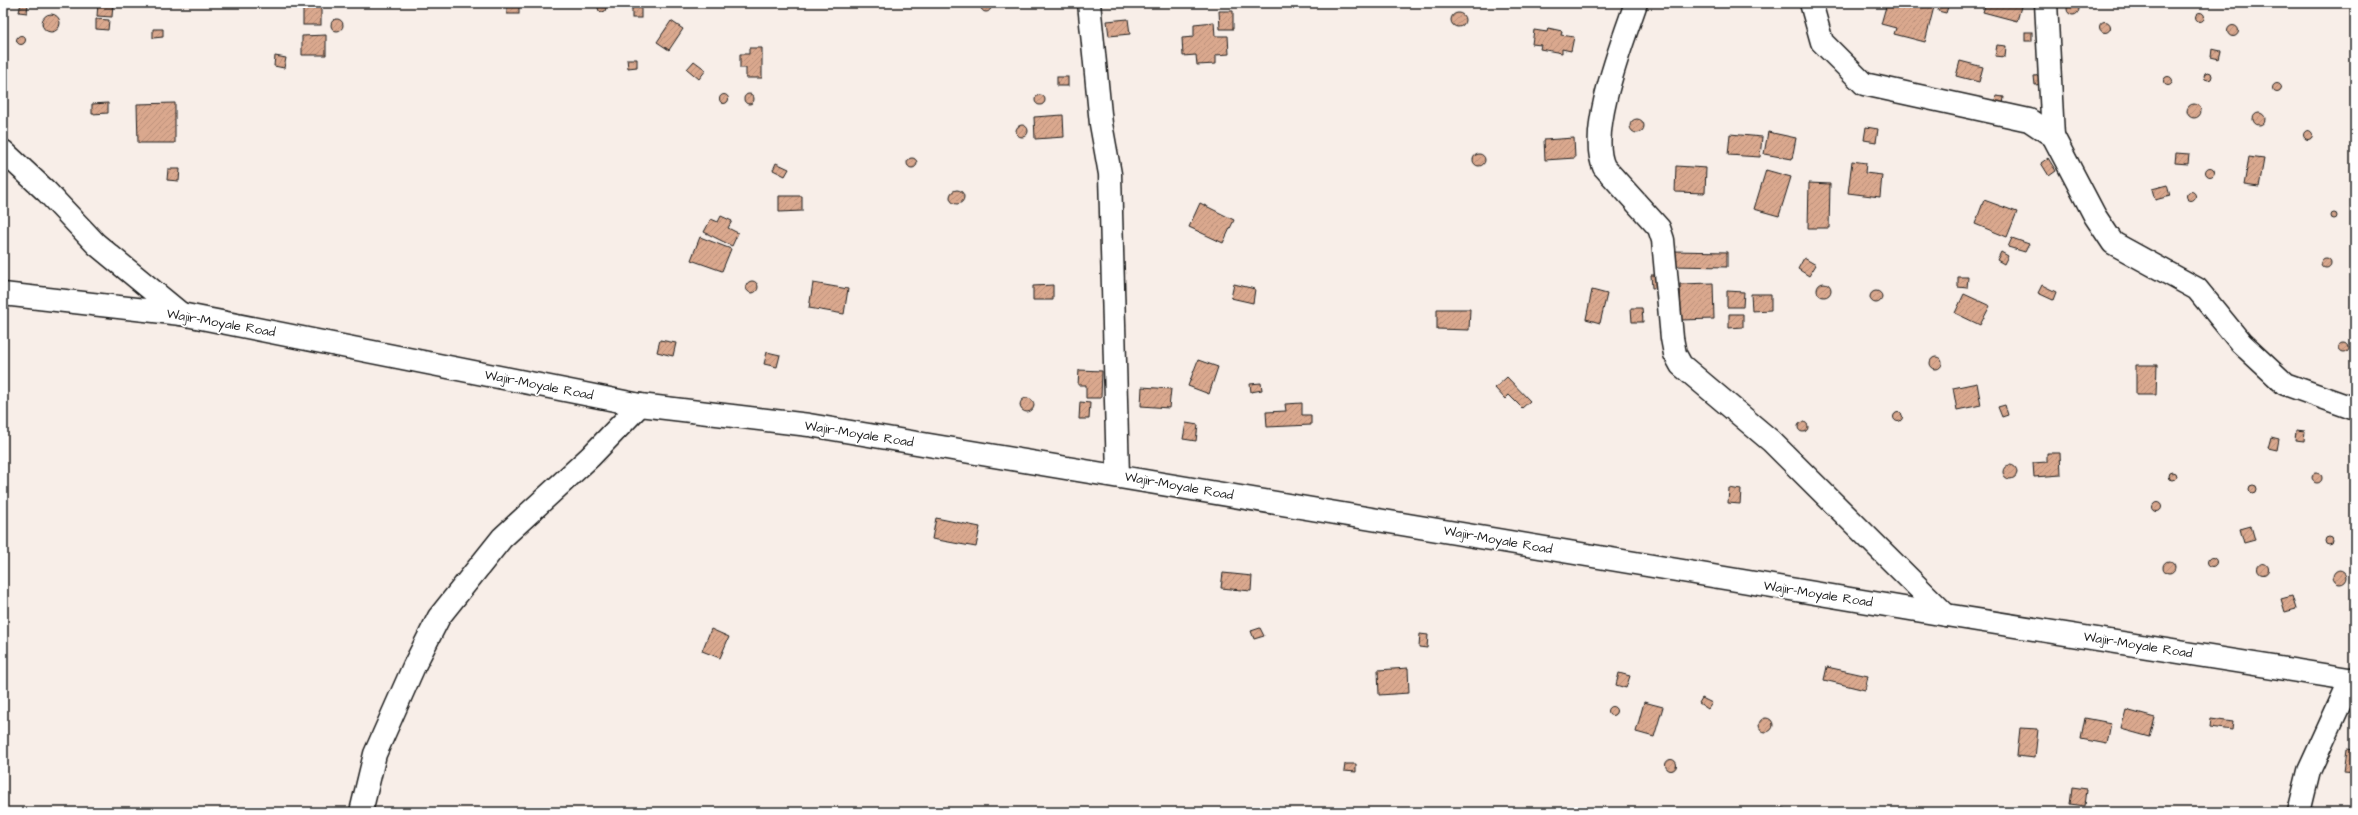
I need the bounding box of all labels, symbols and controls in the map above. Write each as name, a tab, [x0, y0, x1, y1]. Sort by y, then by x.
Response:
street label: Wajir-Moyale Road	[165, 305, 277, 342]
street label: Wajir-Moyale Road	[483, 366, 595, 405]
street label: Wajir-Moyale Road	[803, 416, 915, 453]
street label: Wajir-Moyale Road	[1123, 468, 1235, 505]
street label: Wajir-Moyale Road	[1442, 522, 1554, 559]
street label: Wajir-Moyale Road	[1762, 576, 1874, 613]
street label: Wajir-Moyale Road	[2082, 627, 2194, 664]

